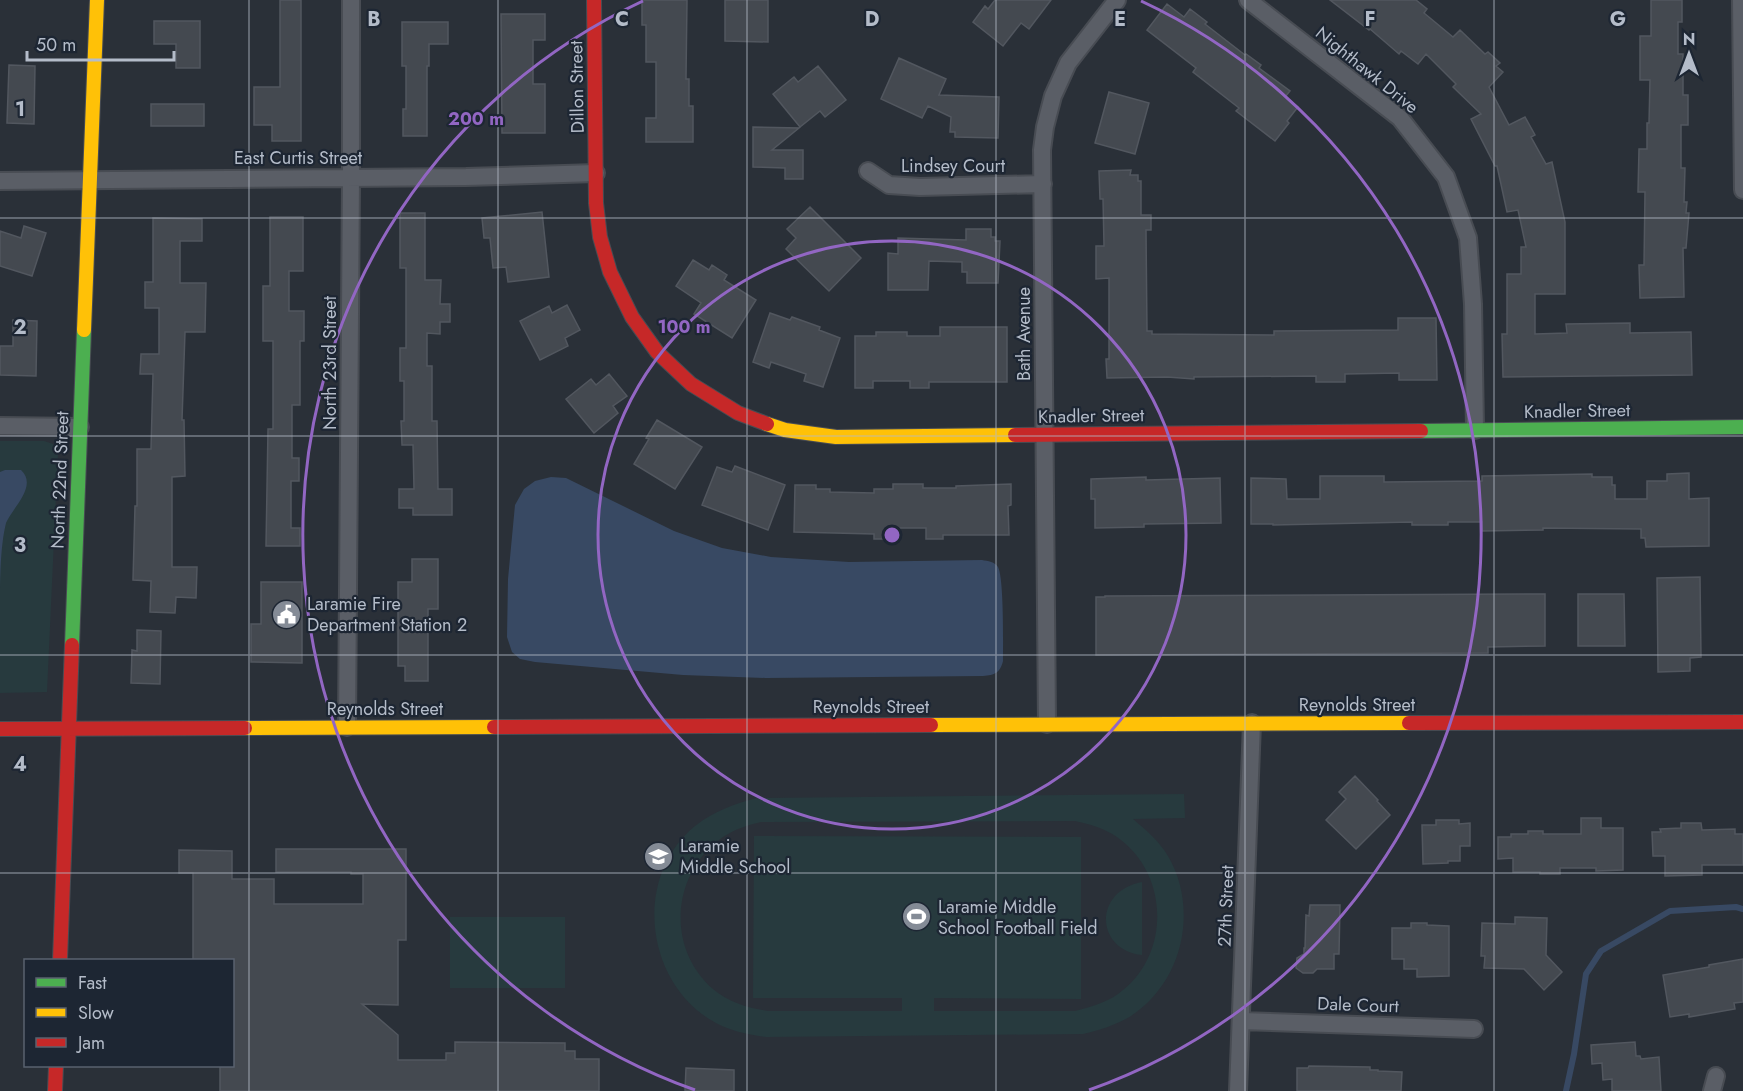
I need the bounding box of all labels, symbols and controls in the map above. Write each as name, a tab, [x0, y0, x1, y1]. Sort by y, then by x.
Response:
text: B	[367, 5, 381, 34]
text: C	[615, 5, 629, 34]
text: D	[865, 5, 879, 34]
text: E	[1114, 5, 1126, 34]
text: F	[1364, 5, 1376, 34]
text: G	[1610, 5, 1626, 34]
street label: Nighthawk Drive	[1310, 20, 1424, 120]
scale bar	[27, 24, 174, 62]
north arrow	[1659, 24, 1719, 84]
text: N	[1683, 28, 1695, 51]
text: 50 m	[36, 32, 76, 58]
street label: Dillon Street	[563, 40, 591, 134]
text: 1	[15, 95, 25, 124]
text: 200 m	[448, 106, 504, 132]
street label: East Curtis Street	[234, 145, 363, 171]
street label: Lindsey Court	[901, 153, 1006, 179]
street label: Bath Avenue	[1011, 287, 1037, 381]
street label: North 23rd Street	[317, 295, 343, 430]
text: 2	[13, 313, 27, 342]
text: 100 m	[657, 314, 711, 340]
street label: Knadler Street	[1524, 397, 1631, 425]
street label: Knadler Street	[1038, 402, 1145, 430]
street label: North 22nd Street	[45, 410, 75, 549]
centre of rings	[882, 525, 902, 545]
text: 3	[14, 531, 26, 560]
place label: Laramie Fire Department Station 2	[307, 591, 467, 638]
public building icon: Laramie Fire Department Station 2	[270, 598, 302, 630]
street label: Reynolds Street	[1299, 692, 1416, 718]
street label: Reynolds Street	[813, 694, 930, 720]
street label: Reynolds Street	[327, 696, 444, 722]
text: 4	[13, 750, 27, 779]
place label: Laramie Middle School	[680, 833, 790, 880]
school or university icon: Laramie Middle School	[643, 840, 675, 872]
street label: 27th Street	[1212, 864, 1240, 947]
place label: Laramie Middle School Football Field	[938, 894, 1098, 941]
sports icon: Laramie Middle School Football Field	[901, 901, 933, 933]
legend	[24, 959, 234, 1067]
text: Fast	[78, 970, 107, 996]
street label: Dale Court	[1317, 991, 1400, 1019]
text: Slow	[78, 1000, 115, 1026]
text: Jam	[76, 1030, 105, 1056]

